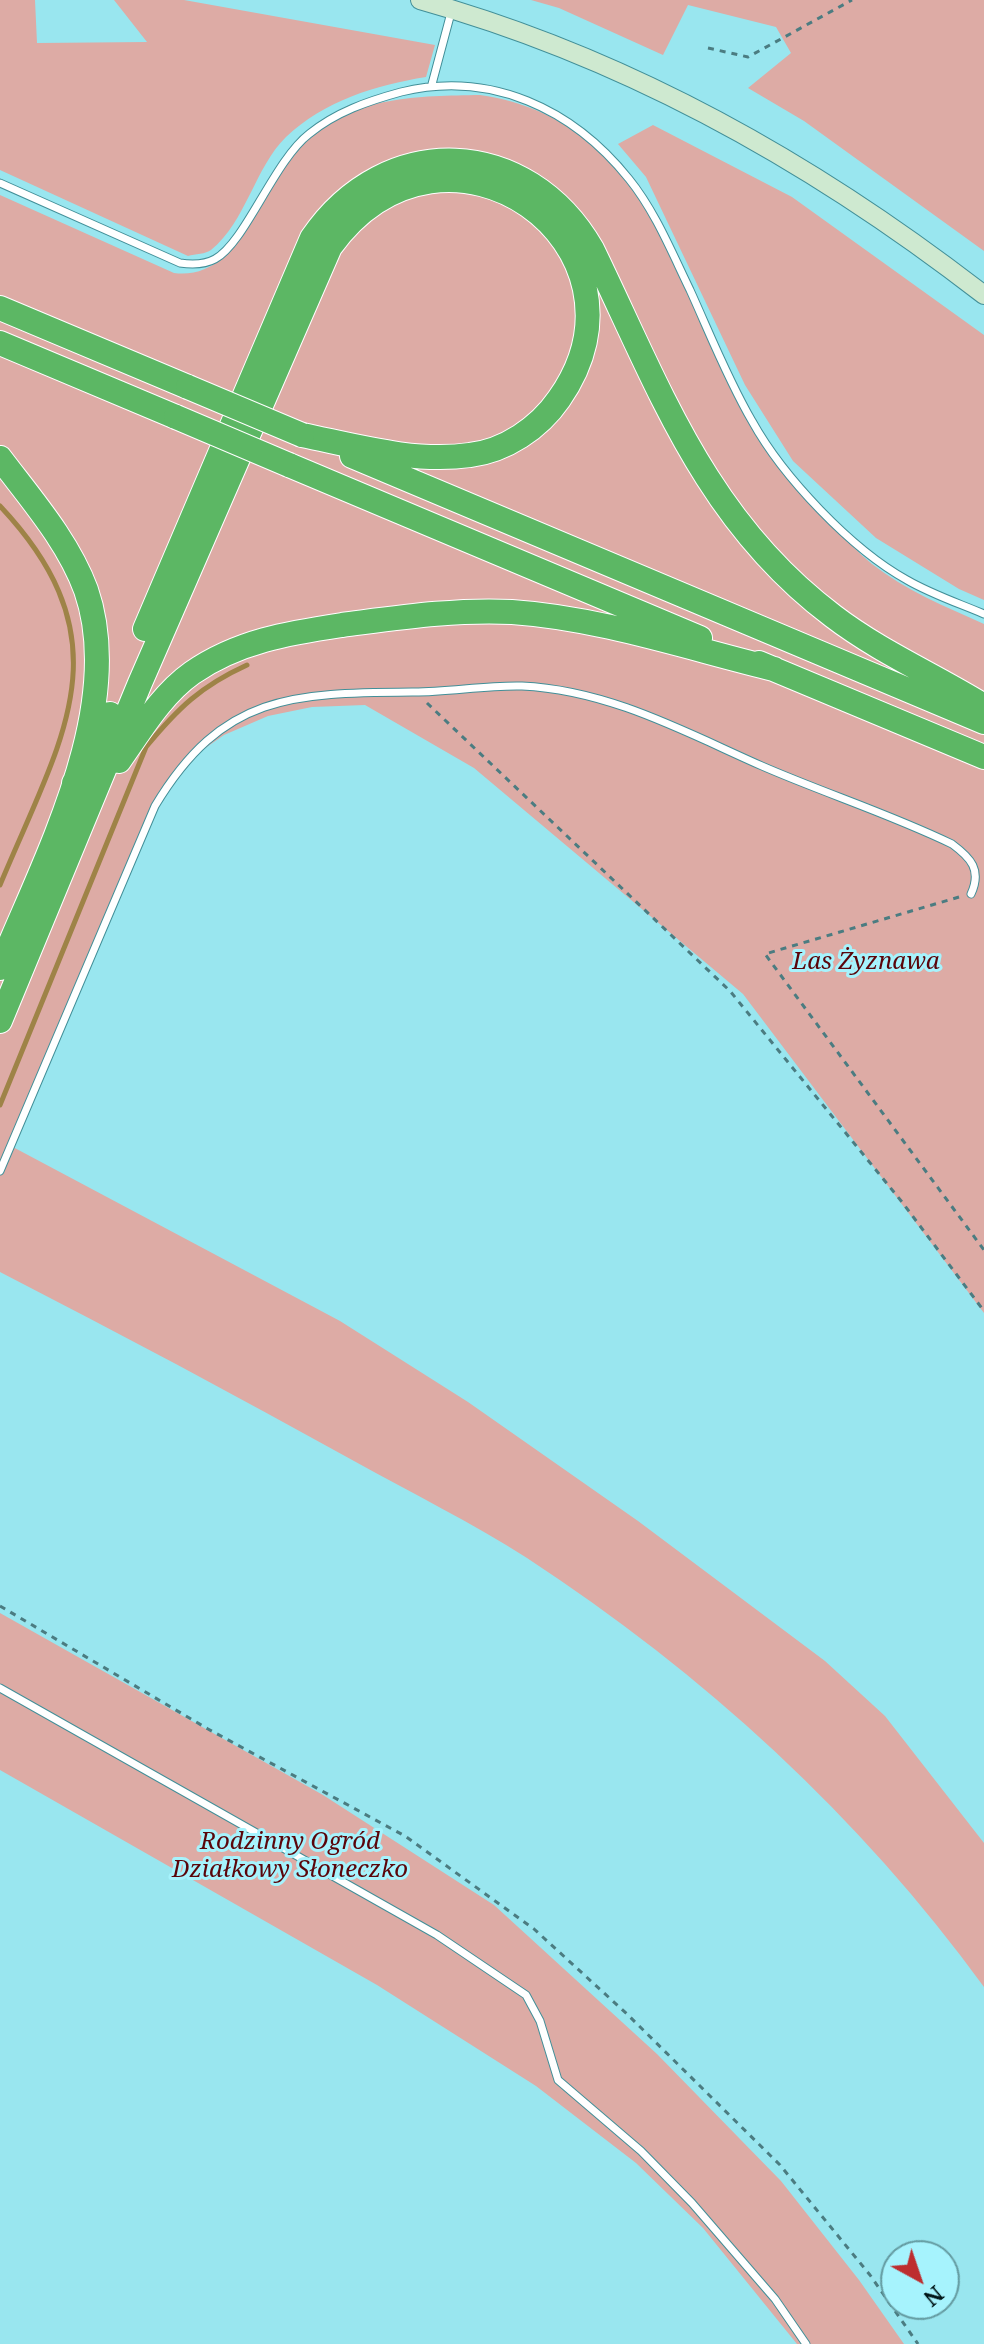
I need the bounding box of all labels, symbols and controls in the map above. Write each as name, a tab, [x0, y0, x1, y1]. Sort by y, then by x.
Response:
park label: Las Żyznawa	[792, 948, 940, 976]
park label: Rodzinny Ogród Działkowy Słoneczko	[172, 1828, 408, 1884]
north arrow	[880, 2240, 960, 2320]
text: N	[918, 2280, 950, 2314]

